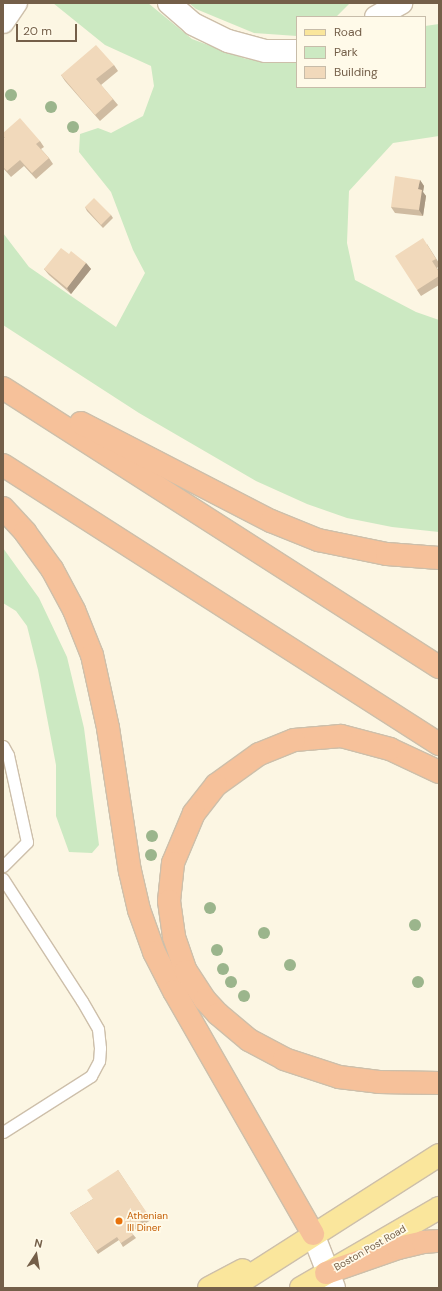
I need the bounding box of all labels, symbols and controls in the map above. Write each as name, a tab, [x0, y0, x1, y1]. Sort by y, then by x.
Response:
scale bar	[18, 16, 79, 42]
legend	[296, 16, 426, 88]
text: 20 m	[23, 23, 52, 39]
text: Road	[334, 24, 362, 40]
text: Park	[334, 44, 358, 60]
text: Building	[334, 64, 378, 80]
place label: Athenian III Diner	[127, 1209, 168, 1232]
marker: Athenian III Diner	[114, 1216, 124, 1226]
street label: Boston Post Road	[332, 1223, 408, 1273]
north arrow	[16, 1235, 56, 1275]
text: N	[33, 1236, 44, 1251]

